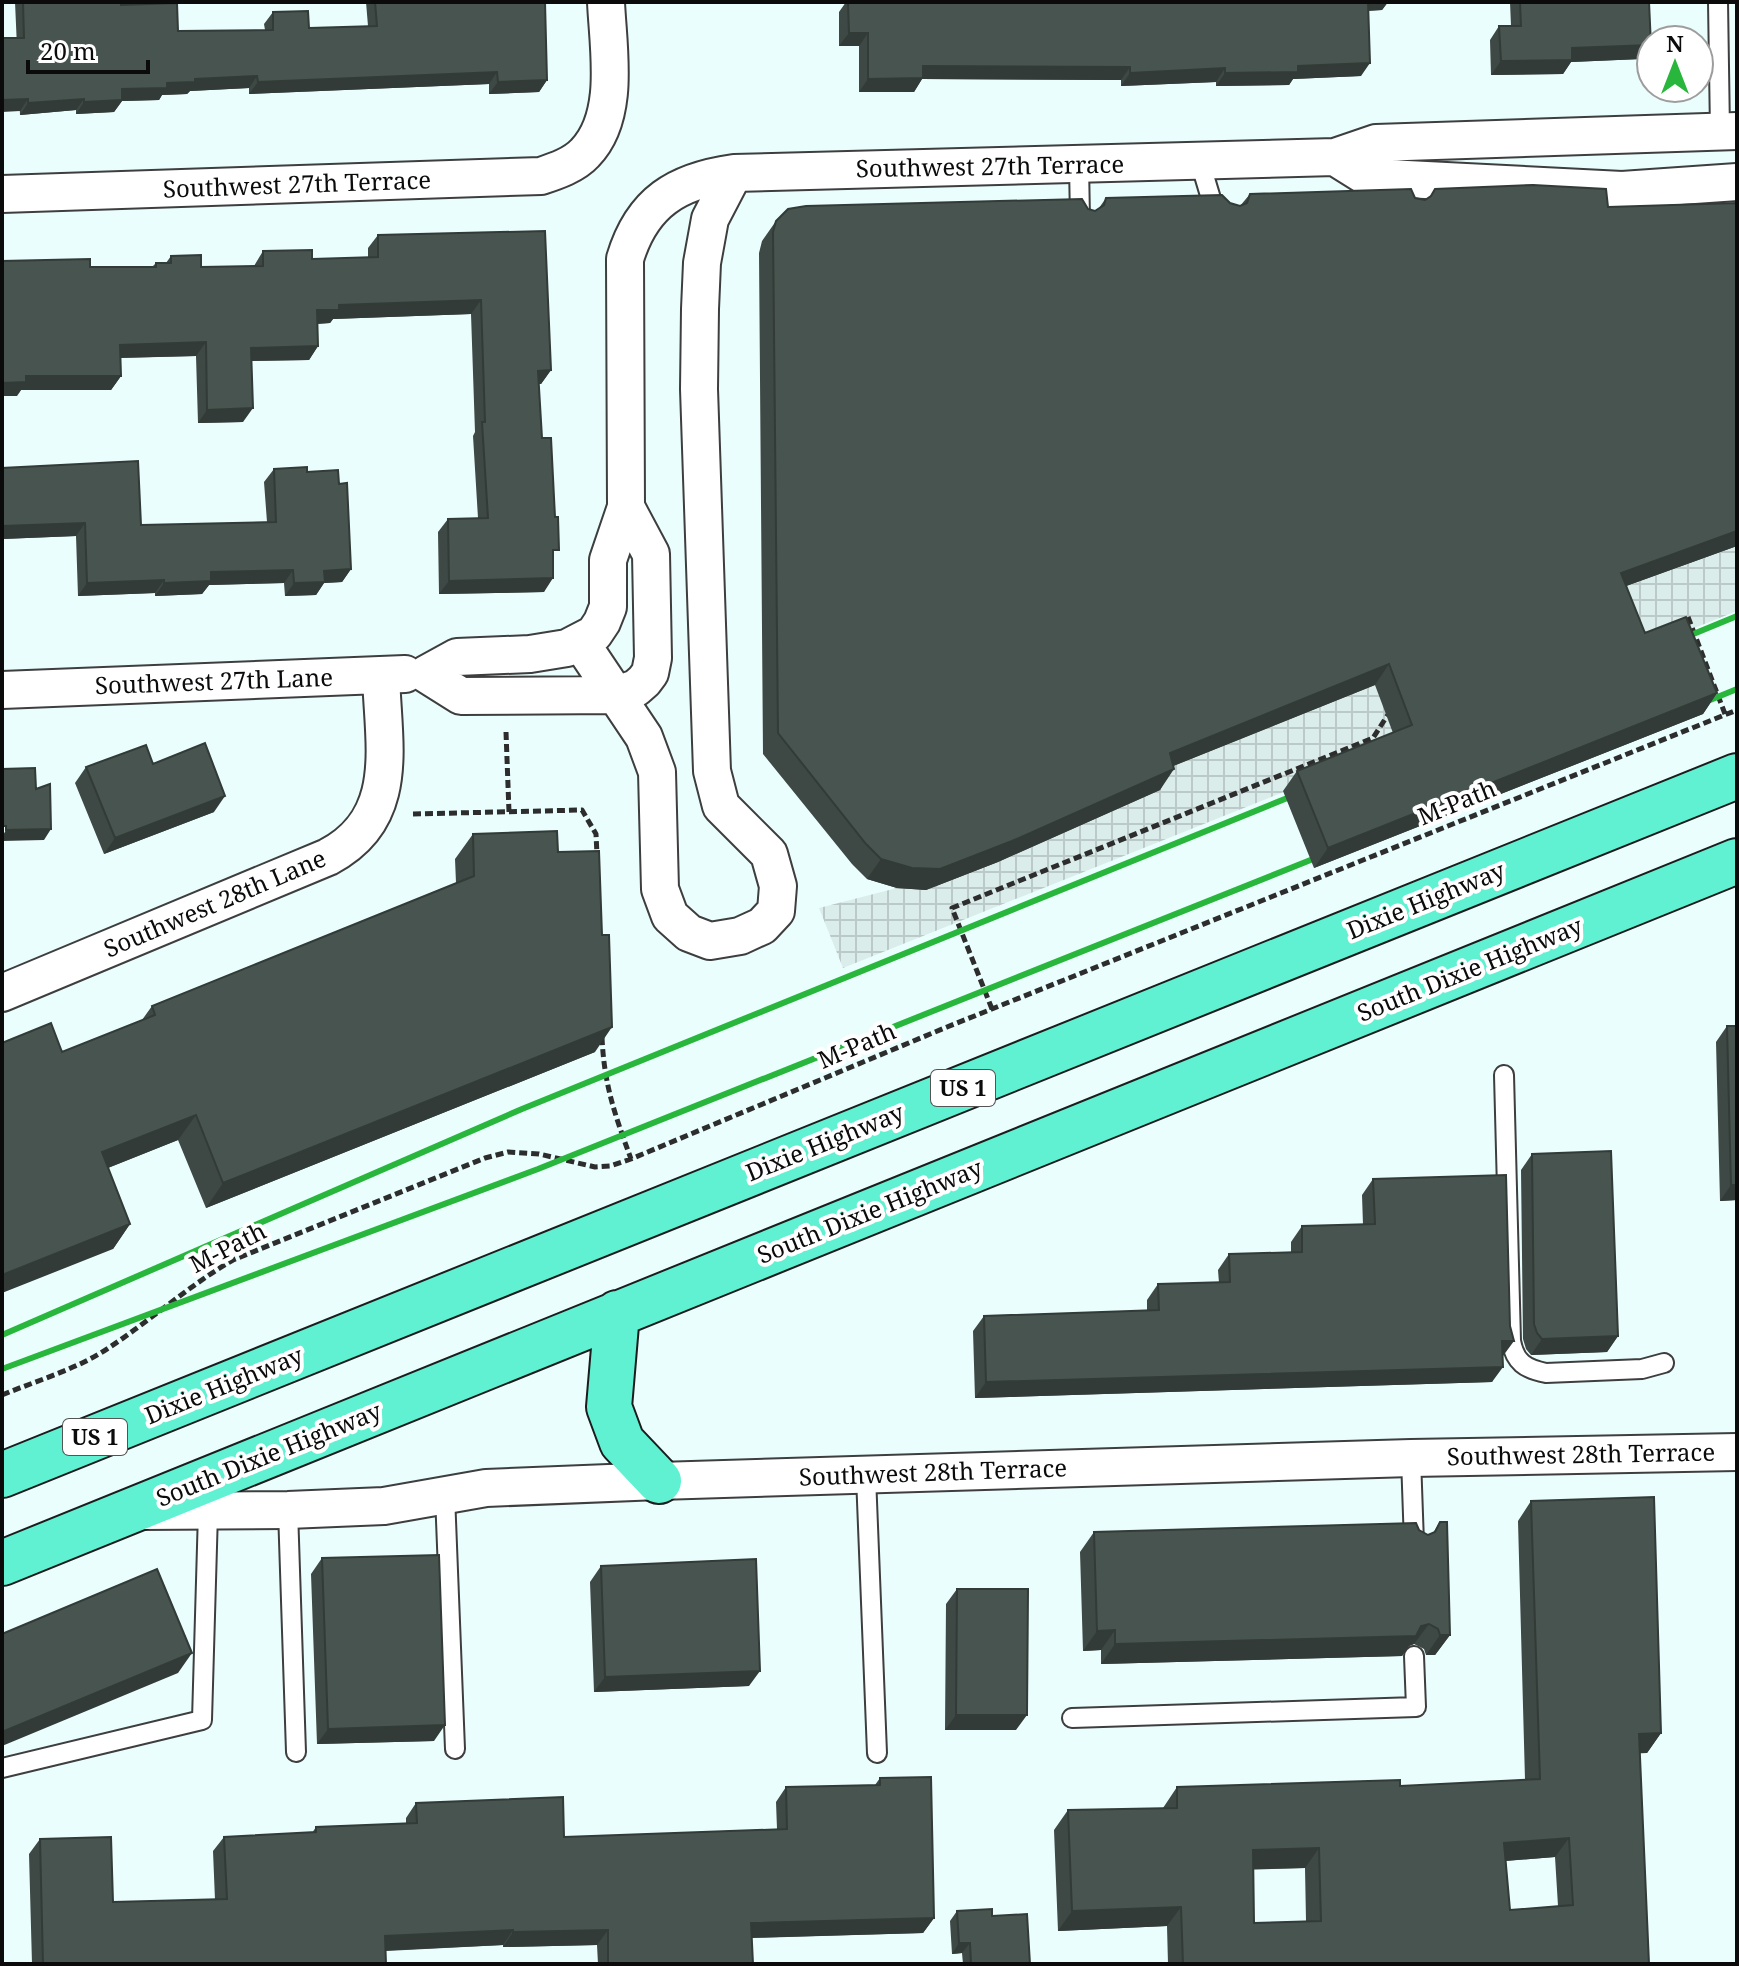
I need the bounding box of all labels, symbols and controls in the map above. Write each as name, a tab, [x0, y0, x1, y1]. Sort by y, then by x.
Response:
scale bar	[28, 24, 148, 74]
north arrow	[1635, 24, 1715, 104]
text: N	[1666, 28, 1684, 58]
text: 20 m	[40, 34, 96, 67]
street label: Southwest 27th Terrace	[856, 147, 1124, 184]
street label: Southwest 27th Terrace	[162, 162, 432, 205]
street label: Southwest 27th Lane	[94, 660, 334, 701]
street label: M-Path	[1412, 771, 1500, 832]
street label: Southwest 28th Lane	[98, 841, 331, 964]
street label: Dixie Highway	[1341, 853, 1510, 946]
street label: South Dixie Highway	[1352, 908, 1587, 1029]
street label: M-Path	[812, 1013, 900, 1076]
road number: US 1	[931, 1070, 995, 1106]
street label: Dixie Highway	[740, 1095, 909, 1188]
street label: South Dixie Highway	[752, 1150, 987, 1271]
street label: M-Path	[183, 1213, 271, 1280]
street label: Dixie Highway	[139, 1338, 308, 1431]
street label: South Dixie Highway	[151, 1393, 386, 1514]
road number: US 1	[63, 1419, 127, 1455]
street label: Southwest 28th Terrace	[1447, 1435, 1715, 1472]
street label: Southwest 28th Terrace	[798, 1450, 1068, 1493]

